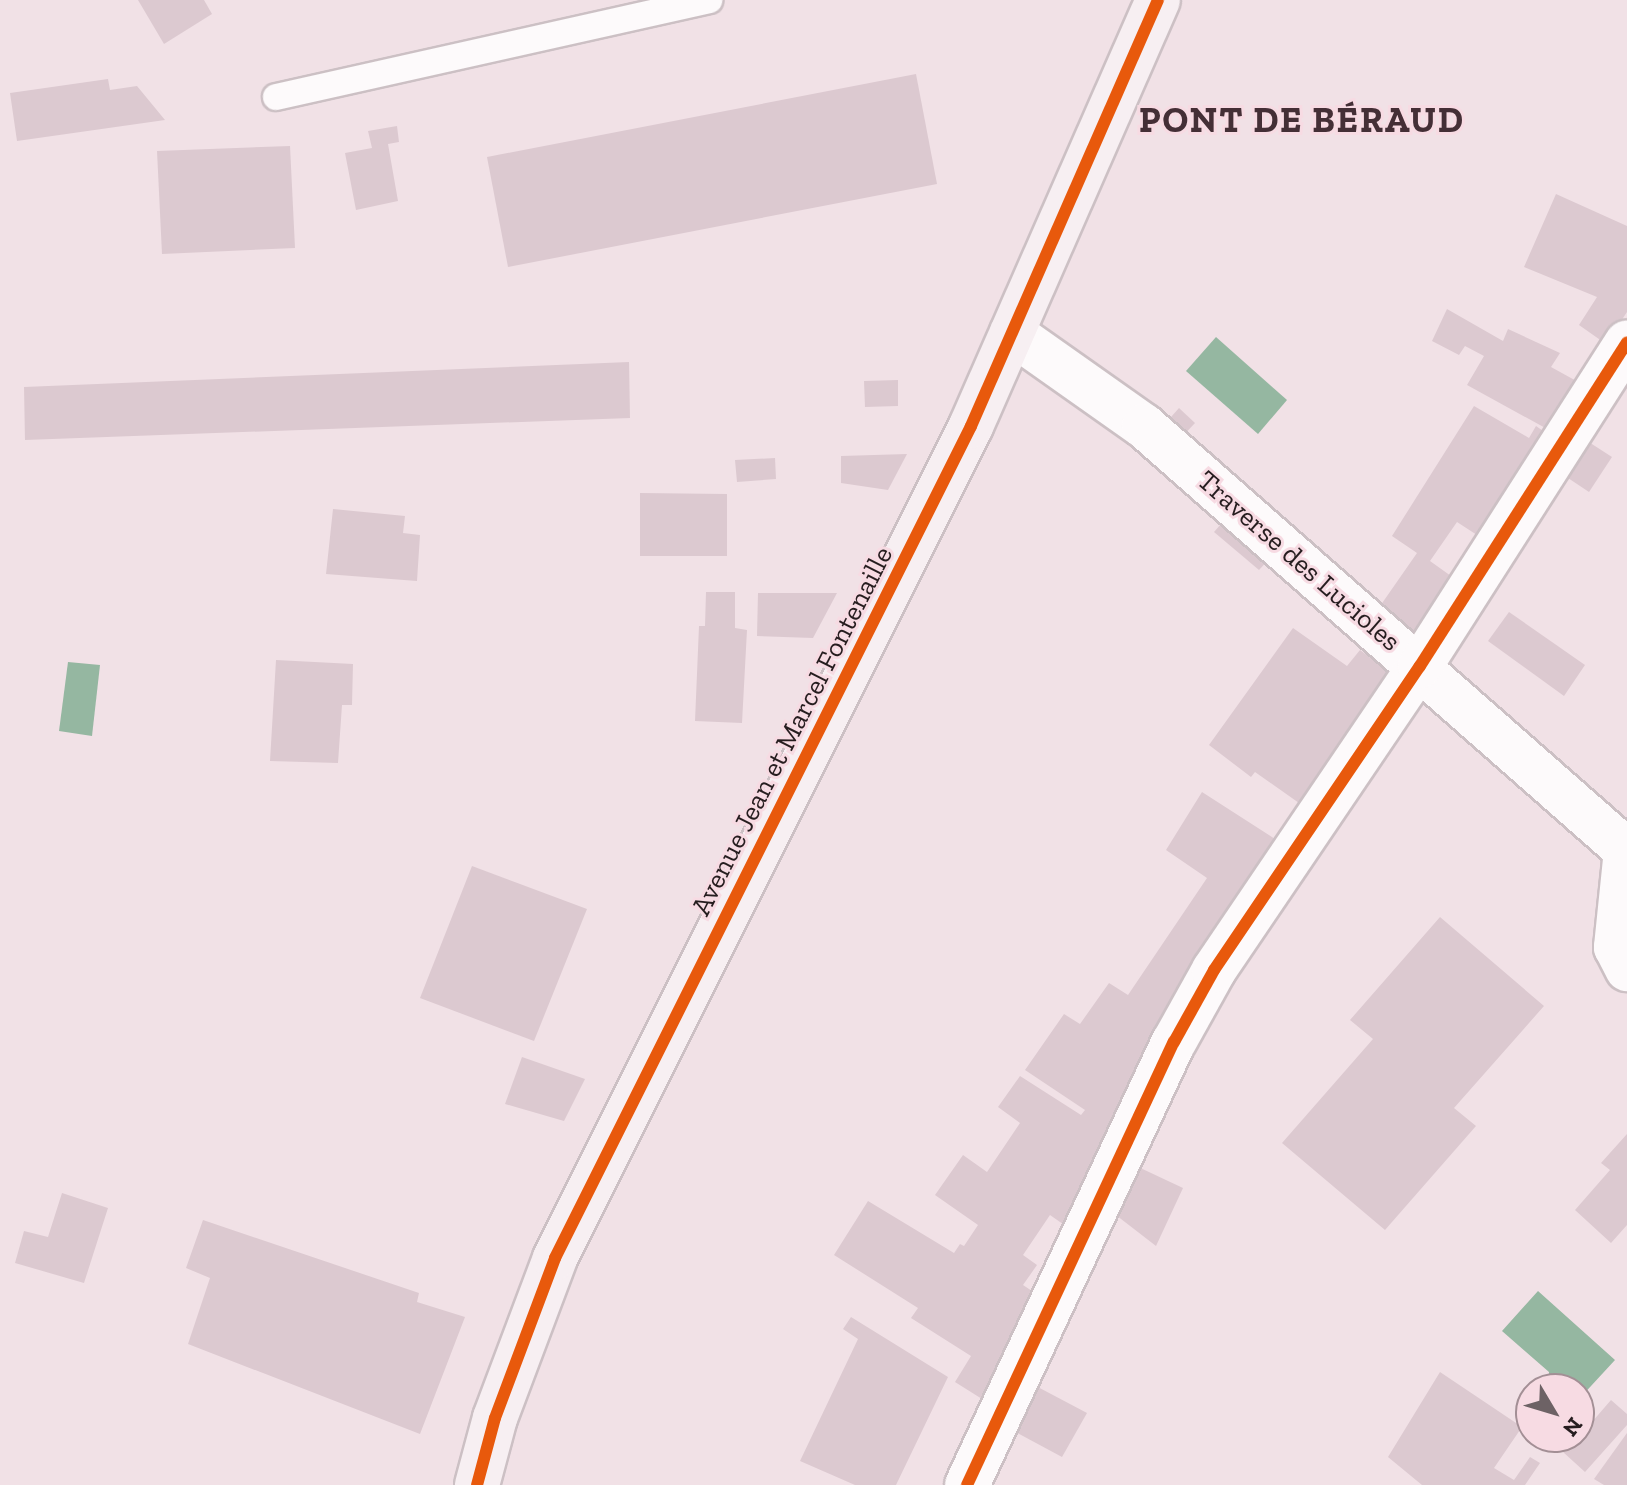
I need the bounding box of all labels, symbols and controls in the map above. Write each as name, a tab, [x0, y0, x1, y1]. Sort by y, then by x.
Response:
district label: PONT DE BÉRAUD	[1139, 98, 1465, 142]
street label: Traverse des Lucioles	[1191, 464, 1407, 658]
street label: Avenue Jean et Marcel Fontenaille	[684, 541, 900, 921]
north arrow	[1515, 1373, 1595, 1453]
text: N	[1557, 1412, 1589, 1442]

